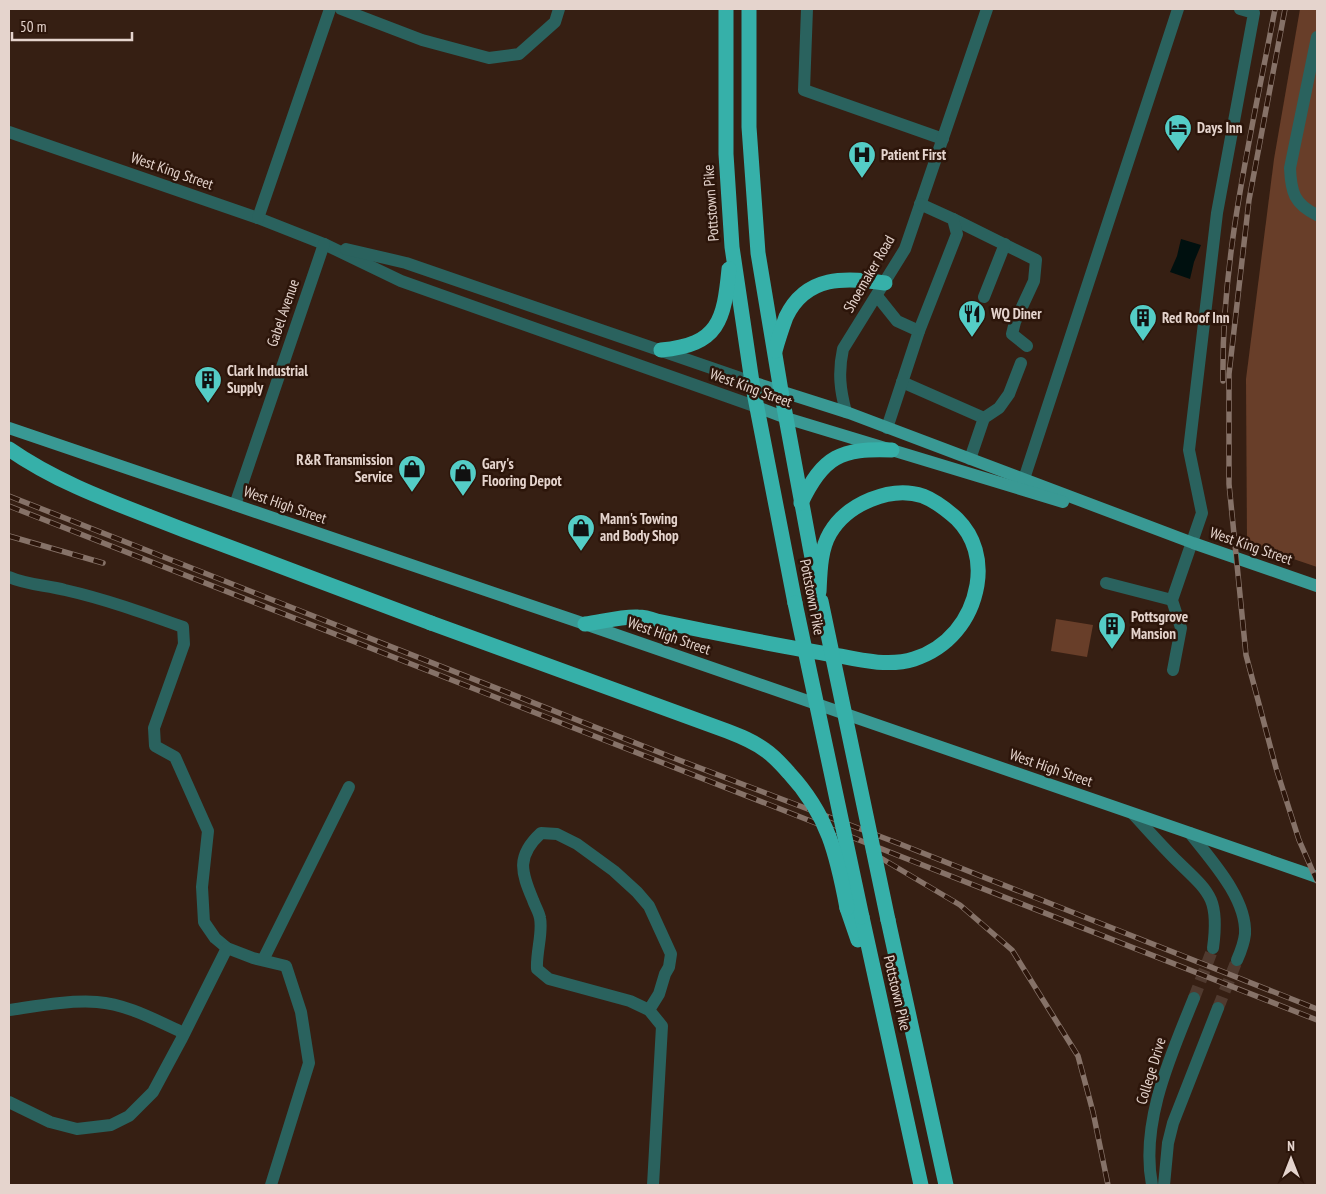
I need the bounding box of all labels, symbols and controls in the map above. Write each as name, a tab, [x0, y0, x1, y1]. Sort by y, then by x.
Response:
scale bar	[12, 10, 132, 42]
text: 50 m	[20, 17, 46, 36]
hotel icon: Days Inn	[1163, 113, 1193, 152]
place label: Days Inn	[1197, 118, 1243, 137]
hospital icon: Patient First	[847, 140, 877, 179]
place label: Patient First	[881, 145, 947, 164]
street label: West King Street	[128, 148, 216, 194]
street label: Pottstown Pike	[698, 164, 723, 242]
street label: Shoemaker Road	[839, 232, 898, 316]
street label: Gabel Avenue	[262, 277, 303, 349]
restaurant icon: WQ Diner	[957, 299, 987, 338]
building icon: Red Roof Inn	[1128, 303, 1158, 342]
place label: WQ Diner	[990, 304, 1042, 323]
place label: Red Roof Inn	[1162, 308, 1230, 327]
place label: Clark Industrial Supply	[227, 361, 308, 397]
street label: West King Street	[707, 364, 795, 411]
building icon: Clark Industrial Supply	[193, 365, 223, 404]
place label: R&R Transmission Service	[296, 450, 393, 486]
shop icon: R&R Transmission Service	[397, 454, 427, 493]
place label: Gary's Flooring Depot	[482, 454, 562, 490]
shop icon: Gary's Flooring Depot	[448, 458, 478, 497]
street label: West High Street	[241, 481, 329, 528]
place label: Mann's Towing and Body Shop	[600, 509, 679, 545]
shop icon: Mann's Towing and Body Shop	[566, 513, 596, 552]
street label: West King Street	[1207, 523, 1295, 569]
street label: Pottstown Pike	[796, 557, 829, 637]
place label: Pottsgrove Mansion	[1131, 607, 1188, 643]
building icon: Pottsgrove Mansion	[1097, 611, 1127, 650]
street label: West High Street	[625, 612, 713, 659]
street label: West High Street	[1007, 744, 1095, 791]
street label: Pottstown Pike	[880, 953, 915, 1033]
street label: College Drive	[1131, 1035, 1170, 1107]
north arrow	[1266, 1134, 1316, 1184]
text: N	[1287, 1137, 1295, 1155]

